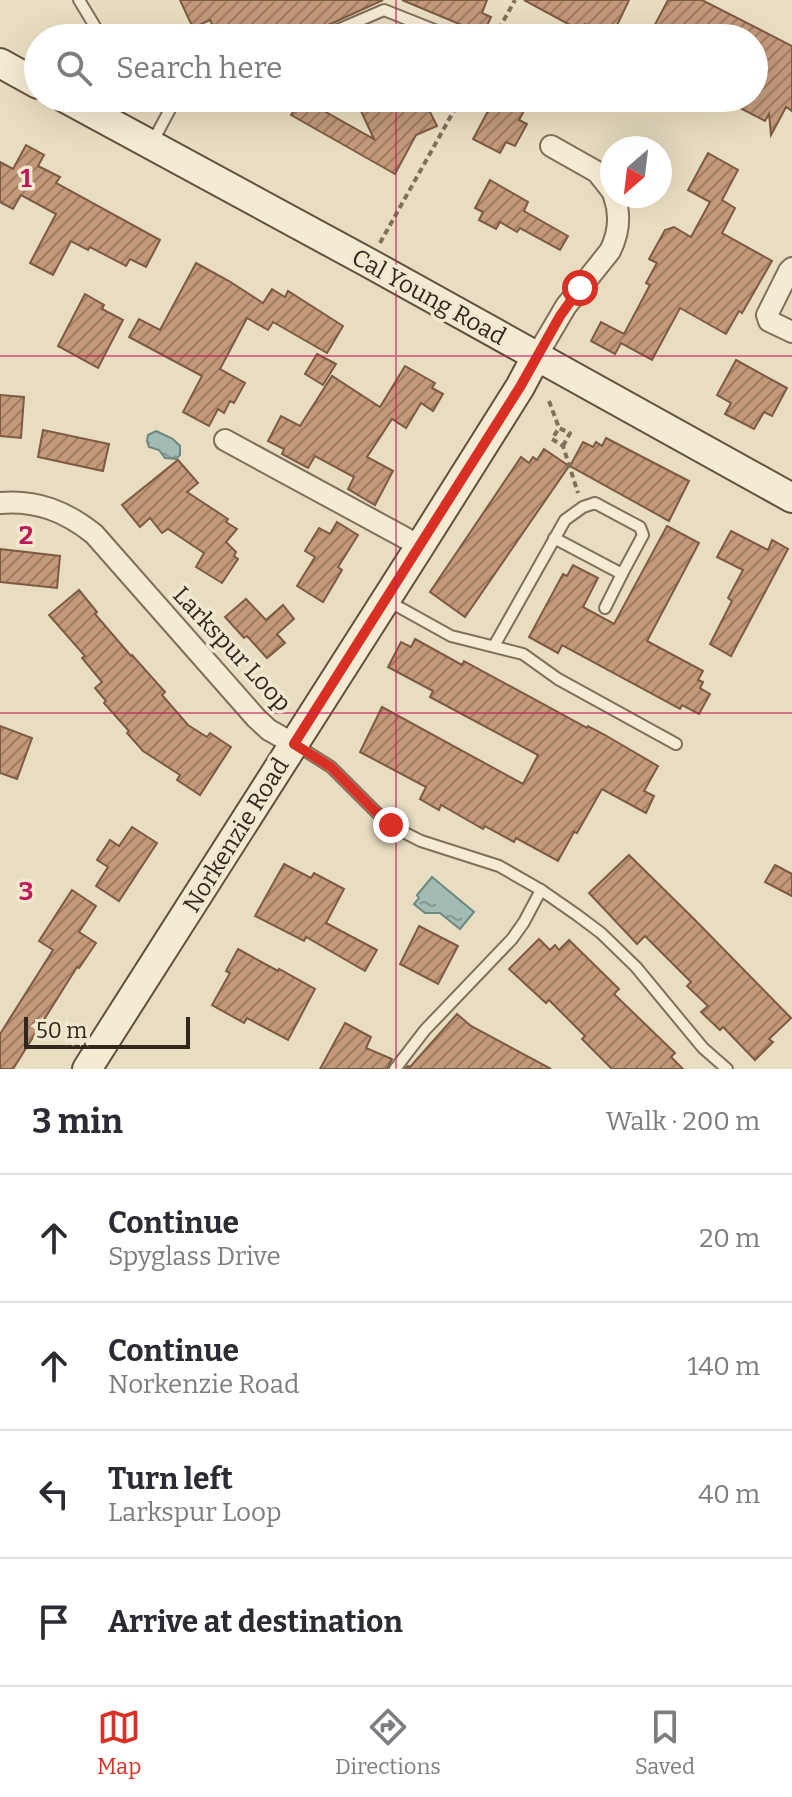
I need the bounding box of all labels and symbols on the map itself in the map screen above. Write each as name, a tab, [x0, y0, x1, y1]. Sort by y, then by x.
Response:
north arrow	[600, 136, 672, 208]
text: 1	[20, 163, 32, 194]
street label: Cal Young Road	[347, 243, 511, 351]
route start	[562, 270, 598, 306]
text: 2	[19, 520, 33, 551]
street label: Larkspur Loop	[167, 581, 297, 717]
street label: Norkenzie Road	[177, 753, 295, 917]
route end	[373, 807, 409, 843]
text: 3	[19, 876, 33, 907]
scale bar	[24, 1013, 190, 1049]

